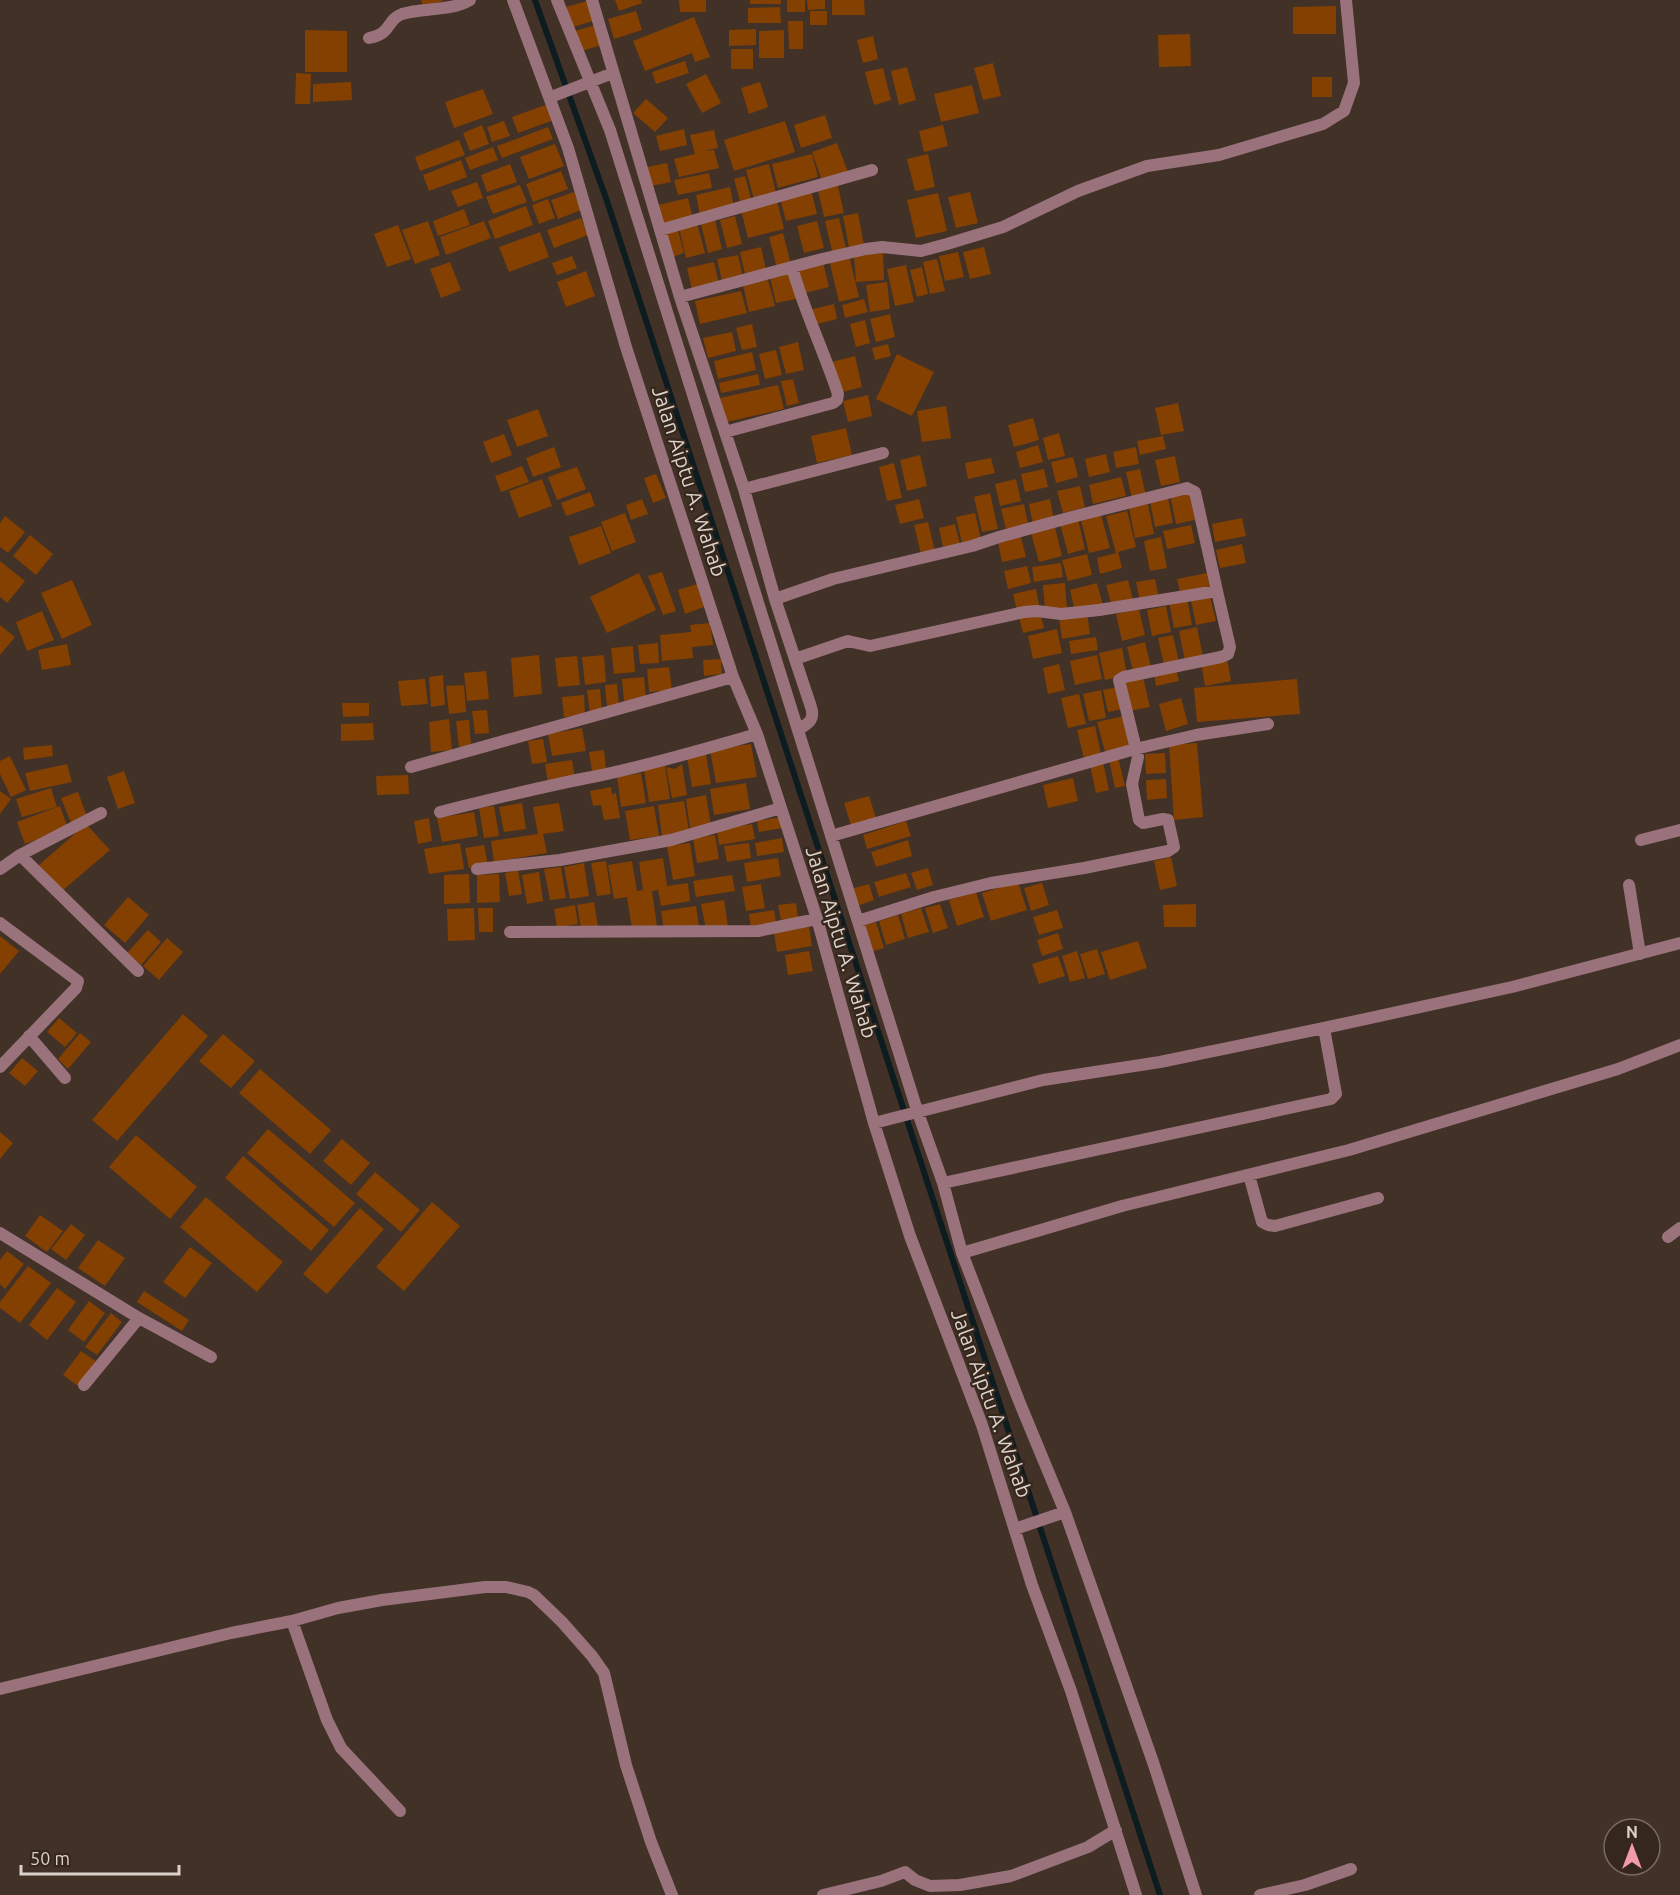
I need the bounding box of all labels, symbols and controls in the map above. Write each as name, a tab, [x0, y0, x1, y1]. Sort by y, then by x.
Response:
street label: Jalan Aiptu A. Wahab	[648, 382, 732, 580]
street label: Jalan Aiptu A. Wahab	[801, 843, 883, 1041]
street label: Jalan Aiptu A. Wahab	[947, 1305, 1037, 1501]
north arrow	[1602, 1817, 1662, 1877]
text: N	[1626, 1823, 1638, 1841]
scale bar	[21, 1838, 178, 1876]
text: 50 m	[30, 1848, 70, 1868]

